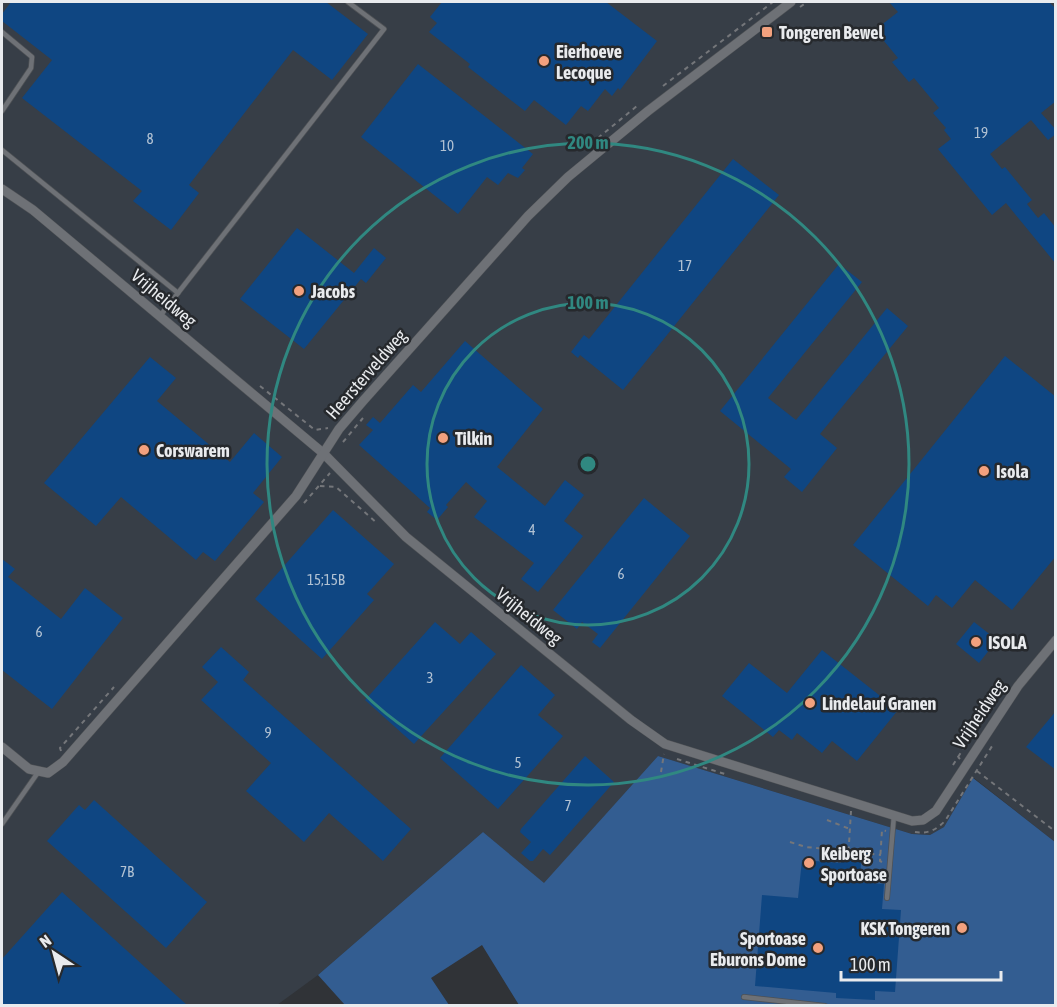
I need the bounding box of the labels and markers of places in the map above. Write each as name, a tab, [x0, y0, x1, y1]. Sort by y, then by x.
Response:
place label: Tongeren Bewel	[779, 22, 884, 43]
marker: Tongeren Bewel	[760, 25, 774, 39]
place label: Eierhoeve Lecoque	[556, 41, 622, 83]
marker: Eierhoeve Lecoque	[537, 54, 551, 68]
place label: Jacobs	[310, 281, 356, 302]
marker: Jacobs	[292, 284, 306, 298]
place label: Tilkin	[455, 428, 492, 449]
marker: Tilkin	[436, 431, 450, 445]
place label: Corswarem	[156, 440, 230, 461]
marker: Corswarem	[137, 443, 151, 457]
centre of rings	[578, 454, 598, 474]
place label: Isola	[996, 461, 1029, 482]
marker: Isola	[977, 464, 991, 478]
place label: ISOLA	[988, 632, 1027, 653]
marker: ISOLA	[969, 635, 983, 649]
place label: Lindelauf Granen	[822, 693, 937, 714]
marker: Lindelauf Granen	[803, 696, 817, 710]
place label: Keiberg Sportoase	[821, 843, 887, 885]
marker: Keiberg Sportoase	[802, 856, 816, 870]
place label: KSK Tongeren	[861, 918, 950, 939]
marker: KSK Tongeren	[955, 921, 969, 935]
place label: Sportoase Eburons Dome	[710, 928, 806, 970]
marker: Sportoase Eburons Dome	[811, 941, 825, 955]

